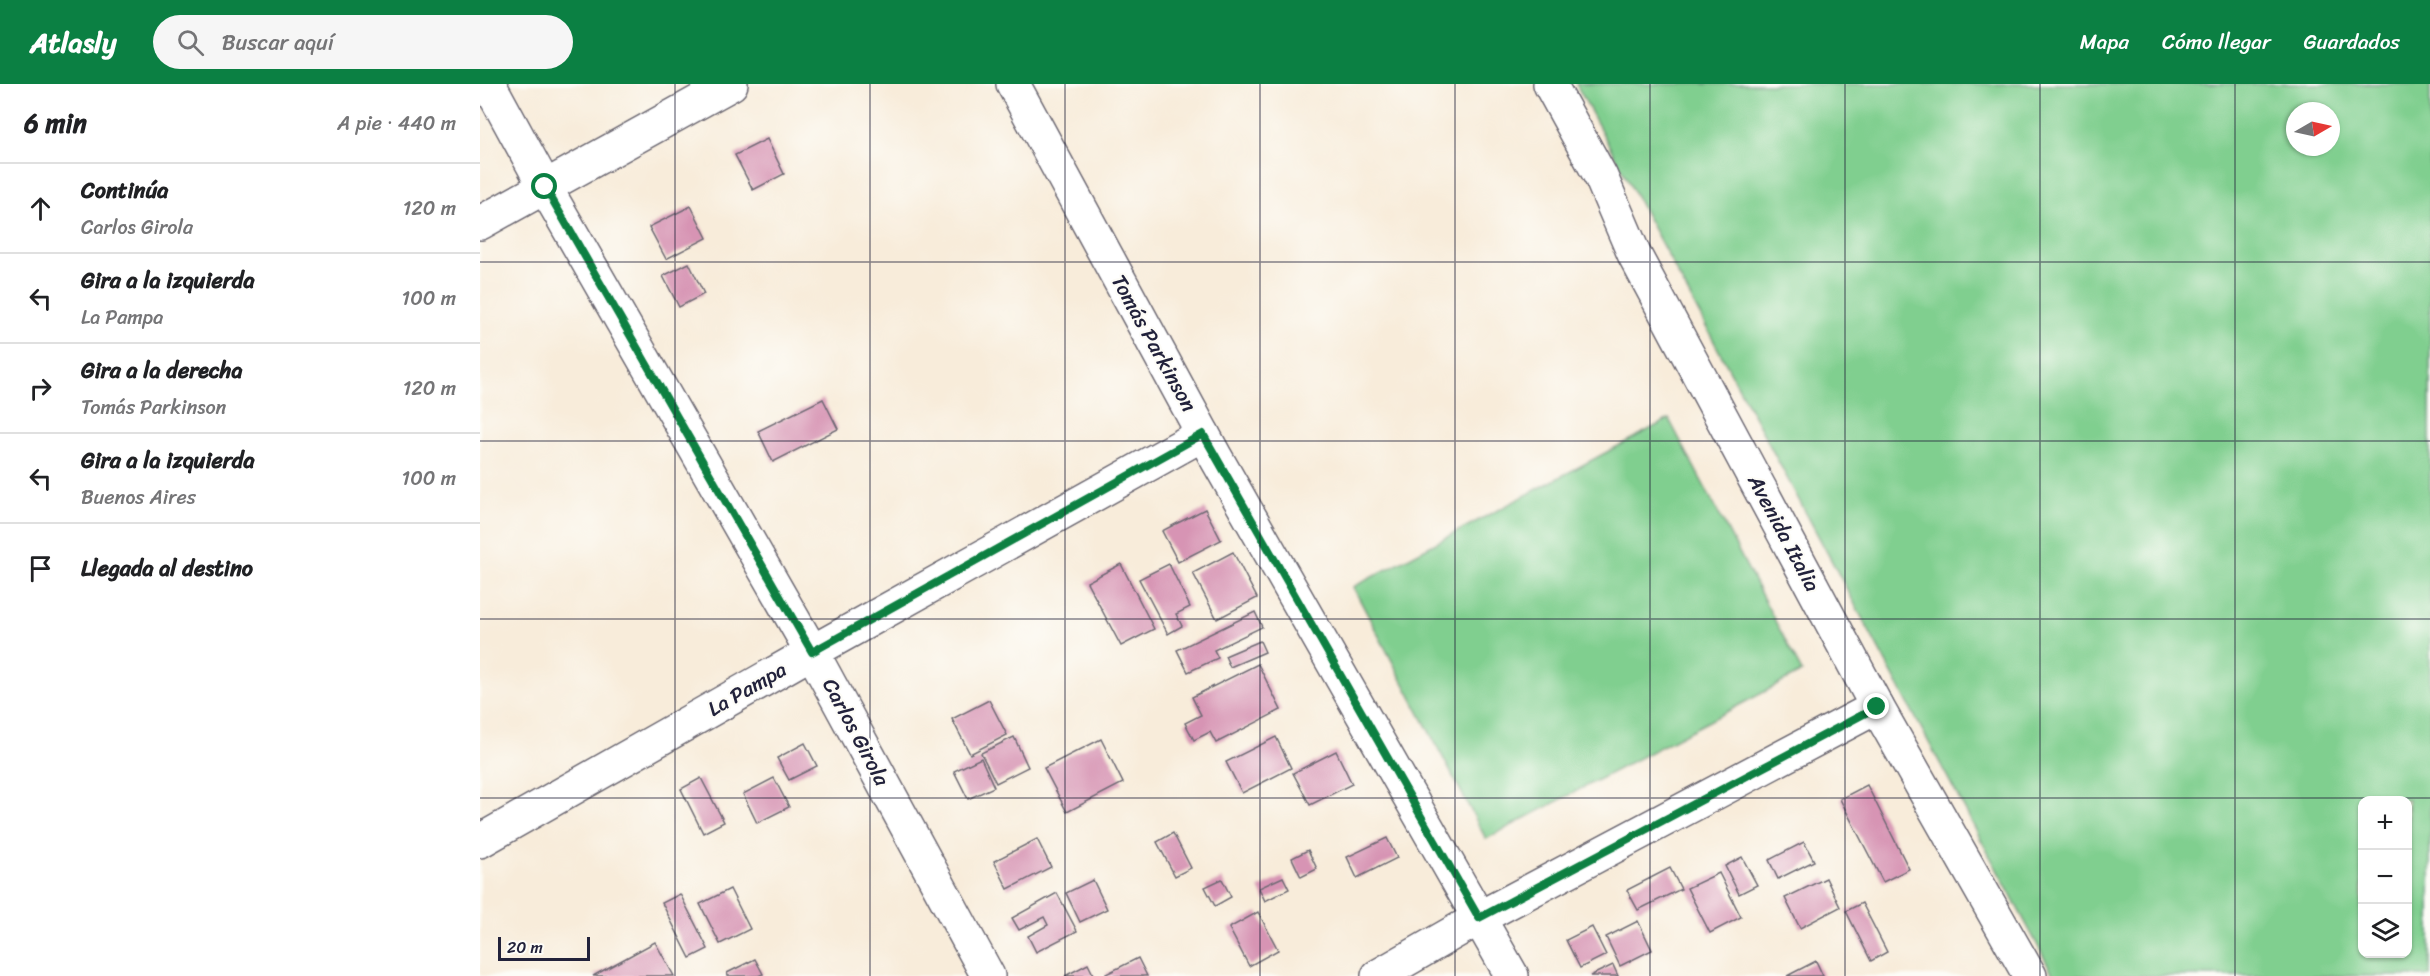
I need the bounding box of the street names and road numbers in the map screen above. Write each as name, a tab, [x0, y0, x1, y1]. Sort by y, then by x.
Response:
street label: Tomás Parkinson	[1100, 267, 1208, 419]
street label: Avenida Italia	[1736, 466, 1831, 599]
street label: La Pampa	[700, 651, 794, 727]
street label: Carlos Girola	[812, 671, 901, 793]

